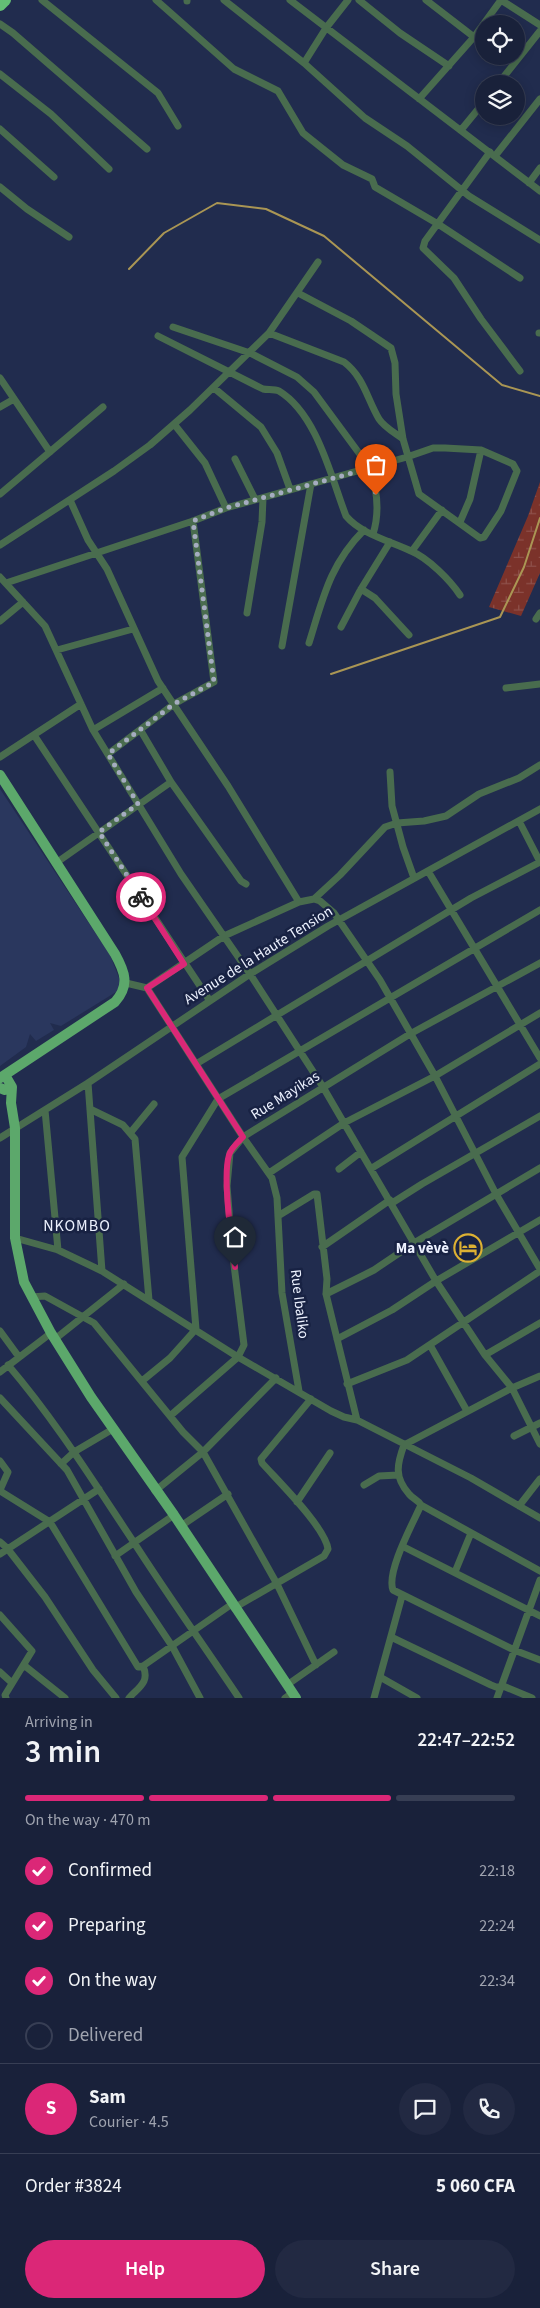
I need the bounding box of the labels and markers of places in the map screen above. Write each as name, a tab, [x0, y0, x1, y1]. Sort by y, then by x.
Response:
pin	[355, 444, 397, 495]
pin	[214, 1216, 256, 1267]
hotel icon: Ma vèvè	[453, 1233, 483, 1263]
place label: Ma vèvè	[396, 1238, 449, 1259]

